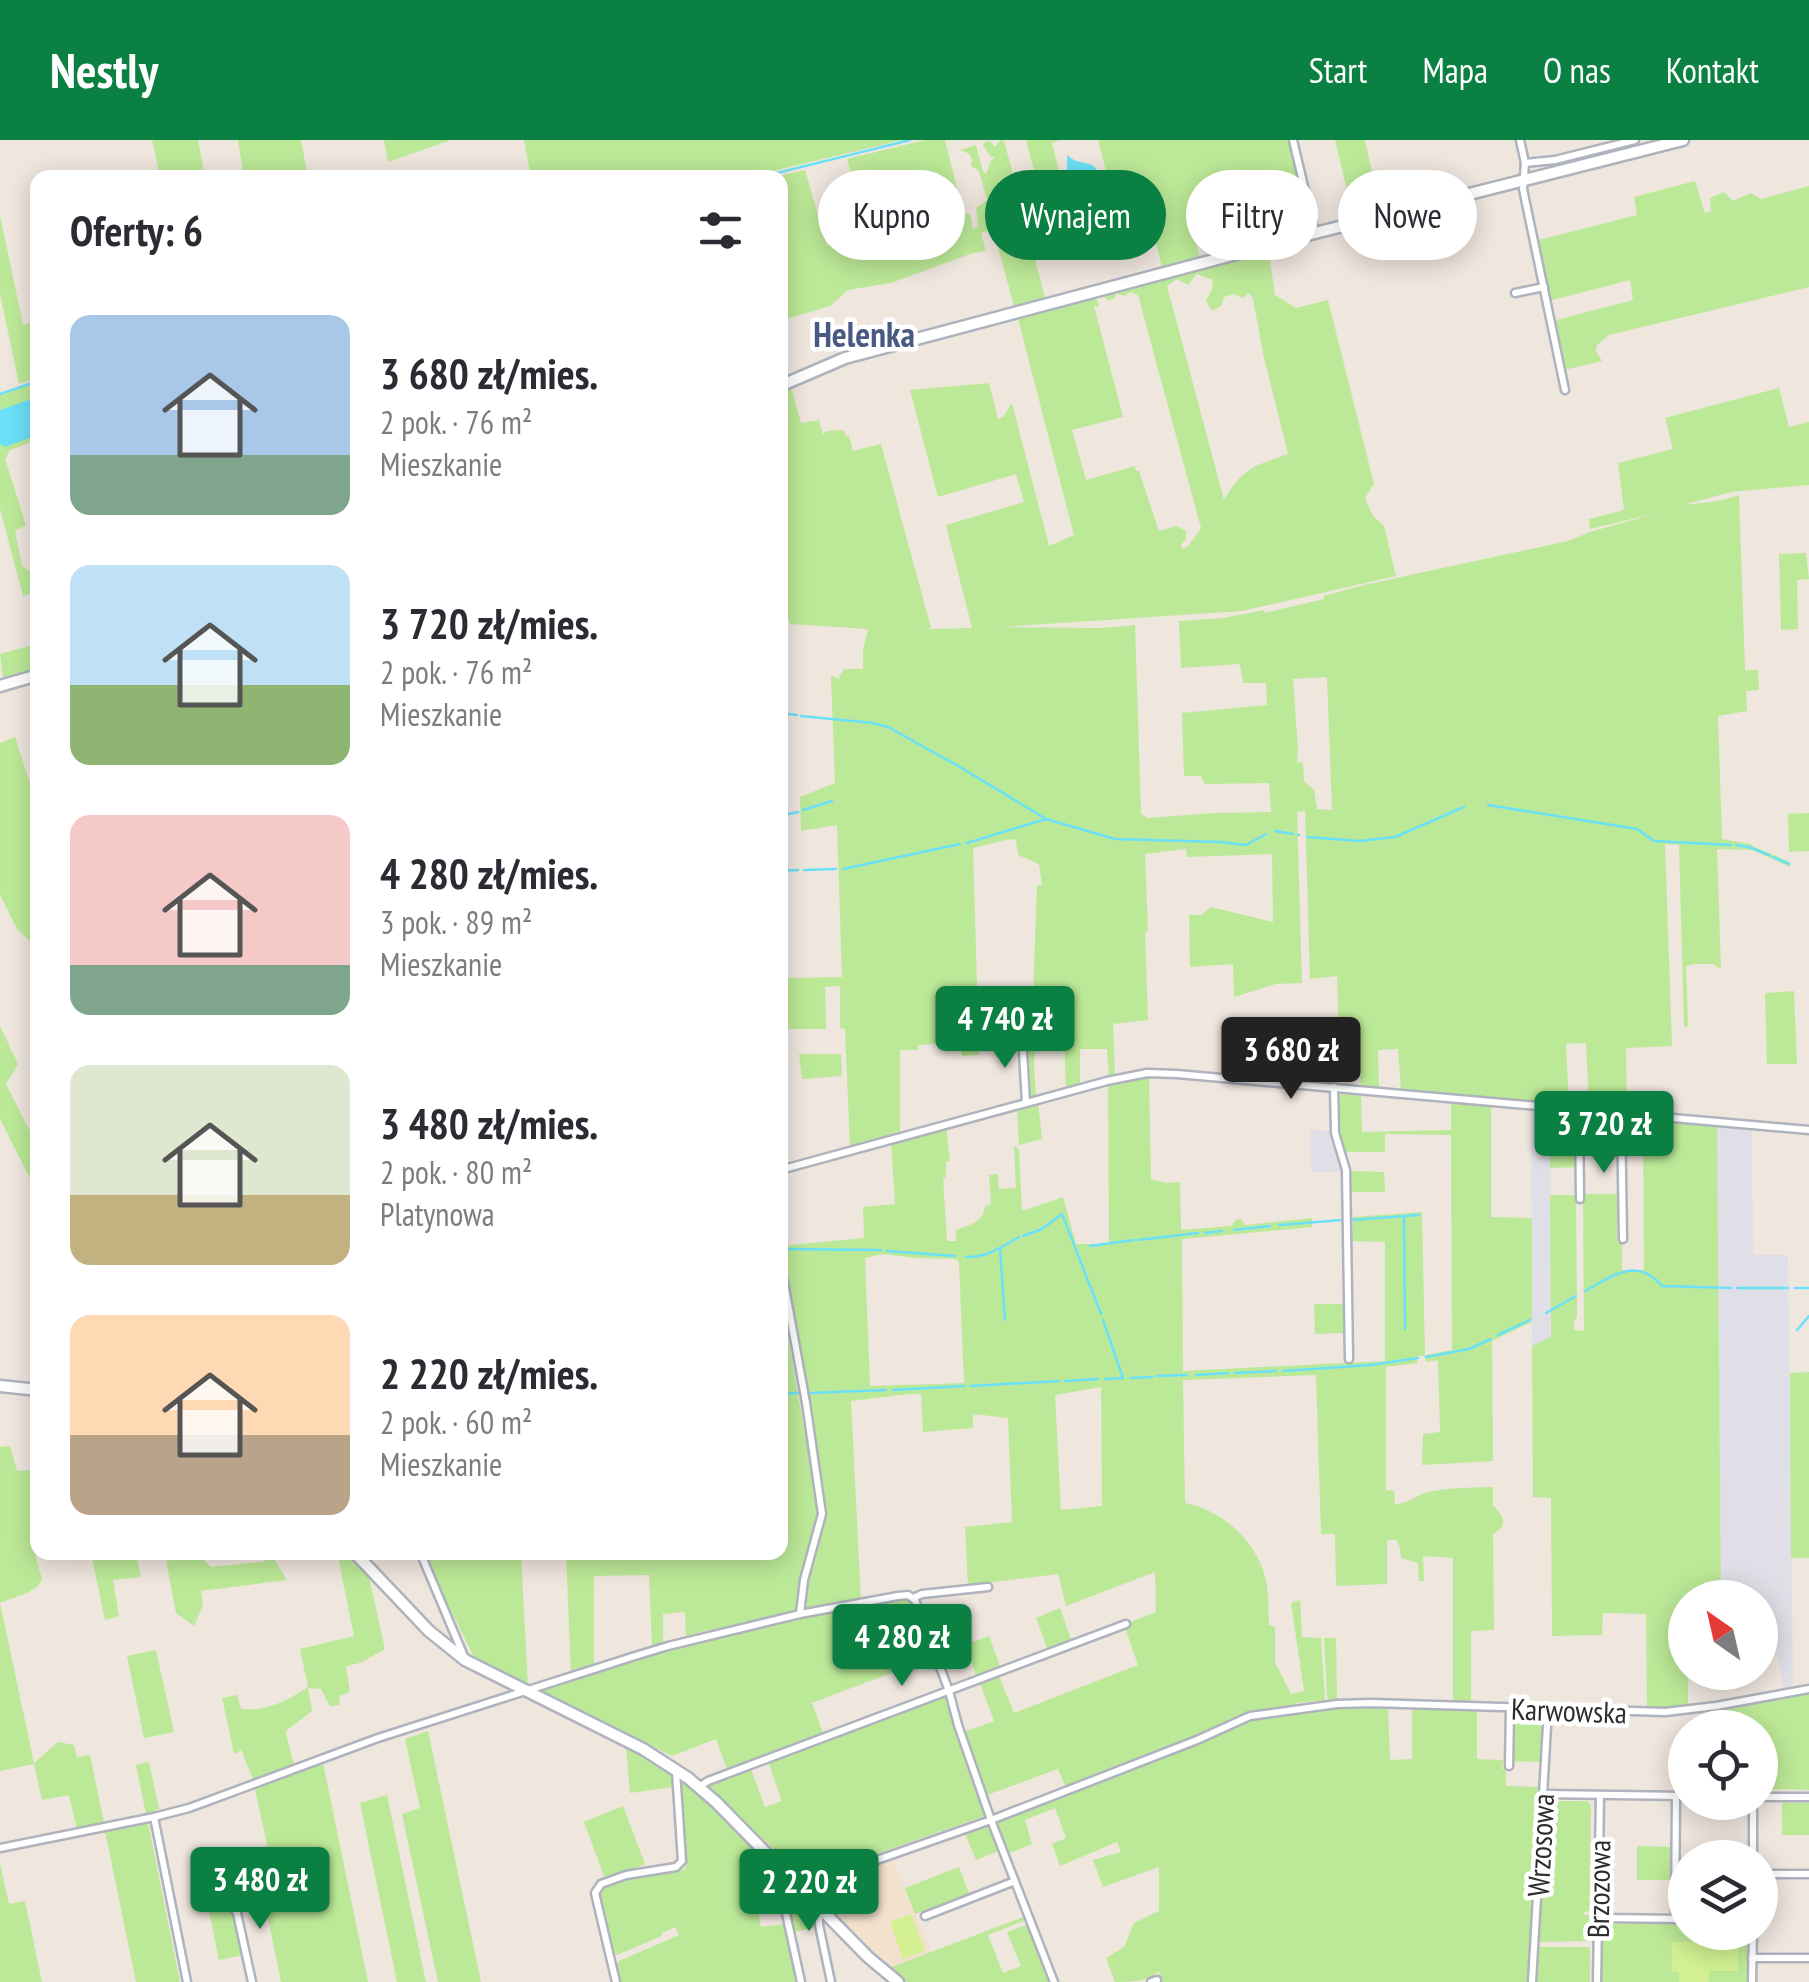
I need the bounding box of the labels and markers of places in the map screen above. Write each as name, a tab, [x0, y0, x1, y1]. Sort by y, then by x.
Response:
pin: 4 740 zł	[902, 986, 1108, 1071]
pin: 3 680 zł	[1188, 1017, 1394, 1102]
pin: 3 720 zł	[1501, 1091, 1707, 1176]
pin: 4 280 zł	[799, 1604, 1005, 1689]
pin: 3 480 zł	[157, 1847, 363, 1932]
pin: 2 220 zł	[706, 1849, 912, 1934]

